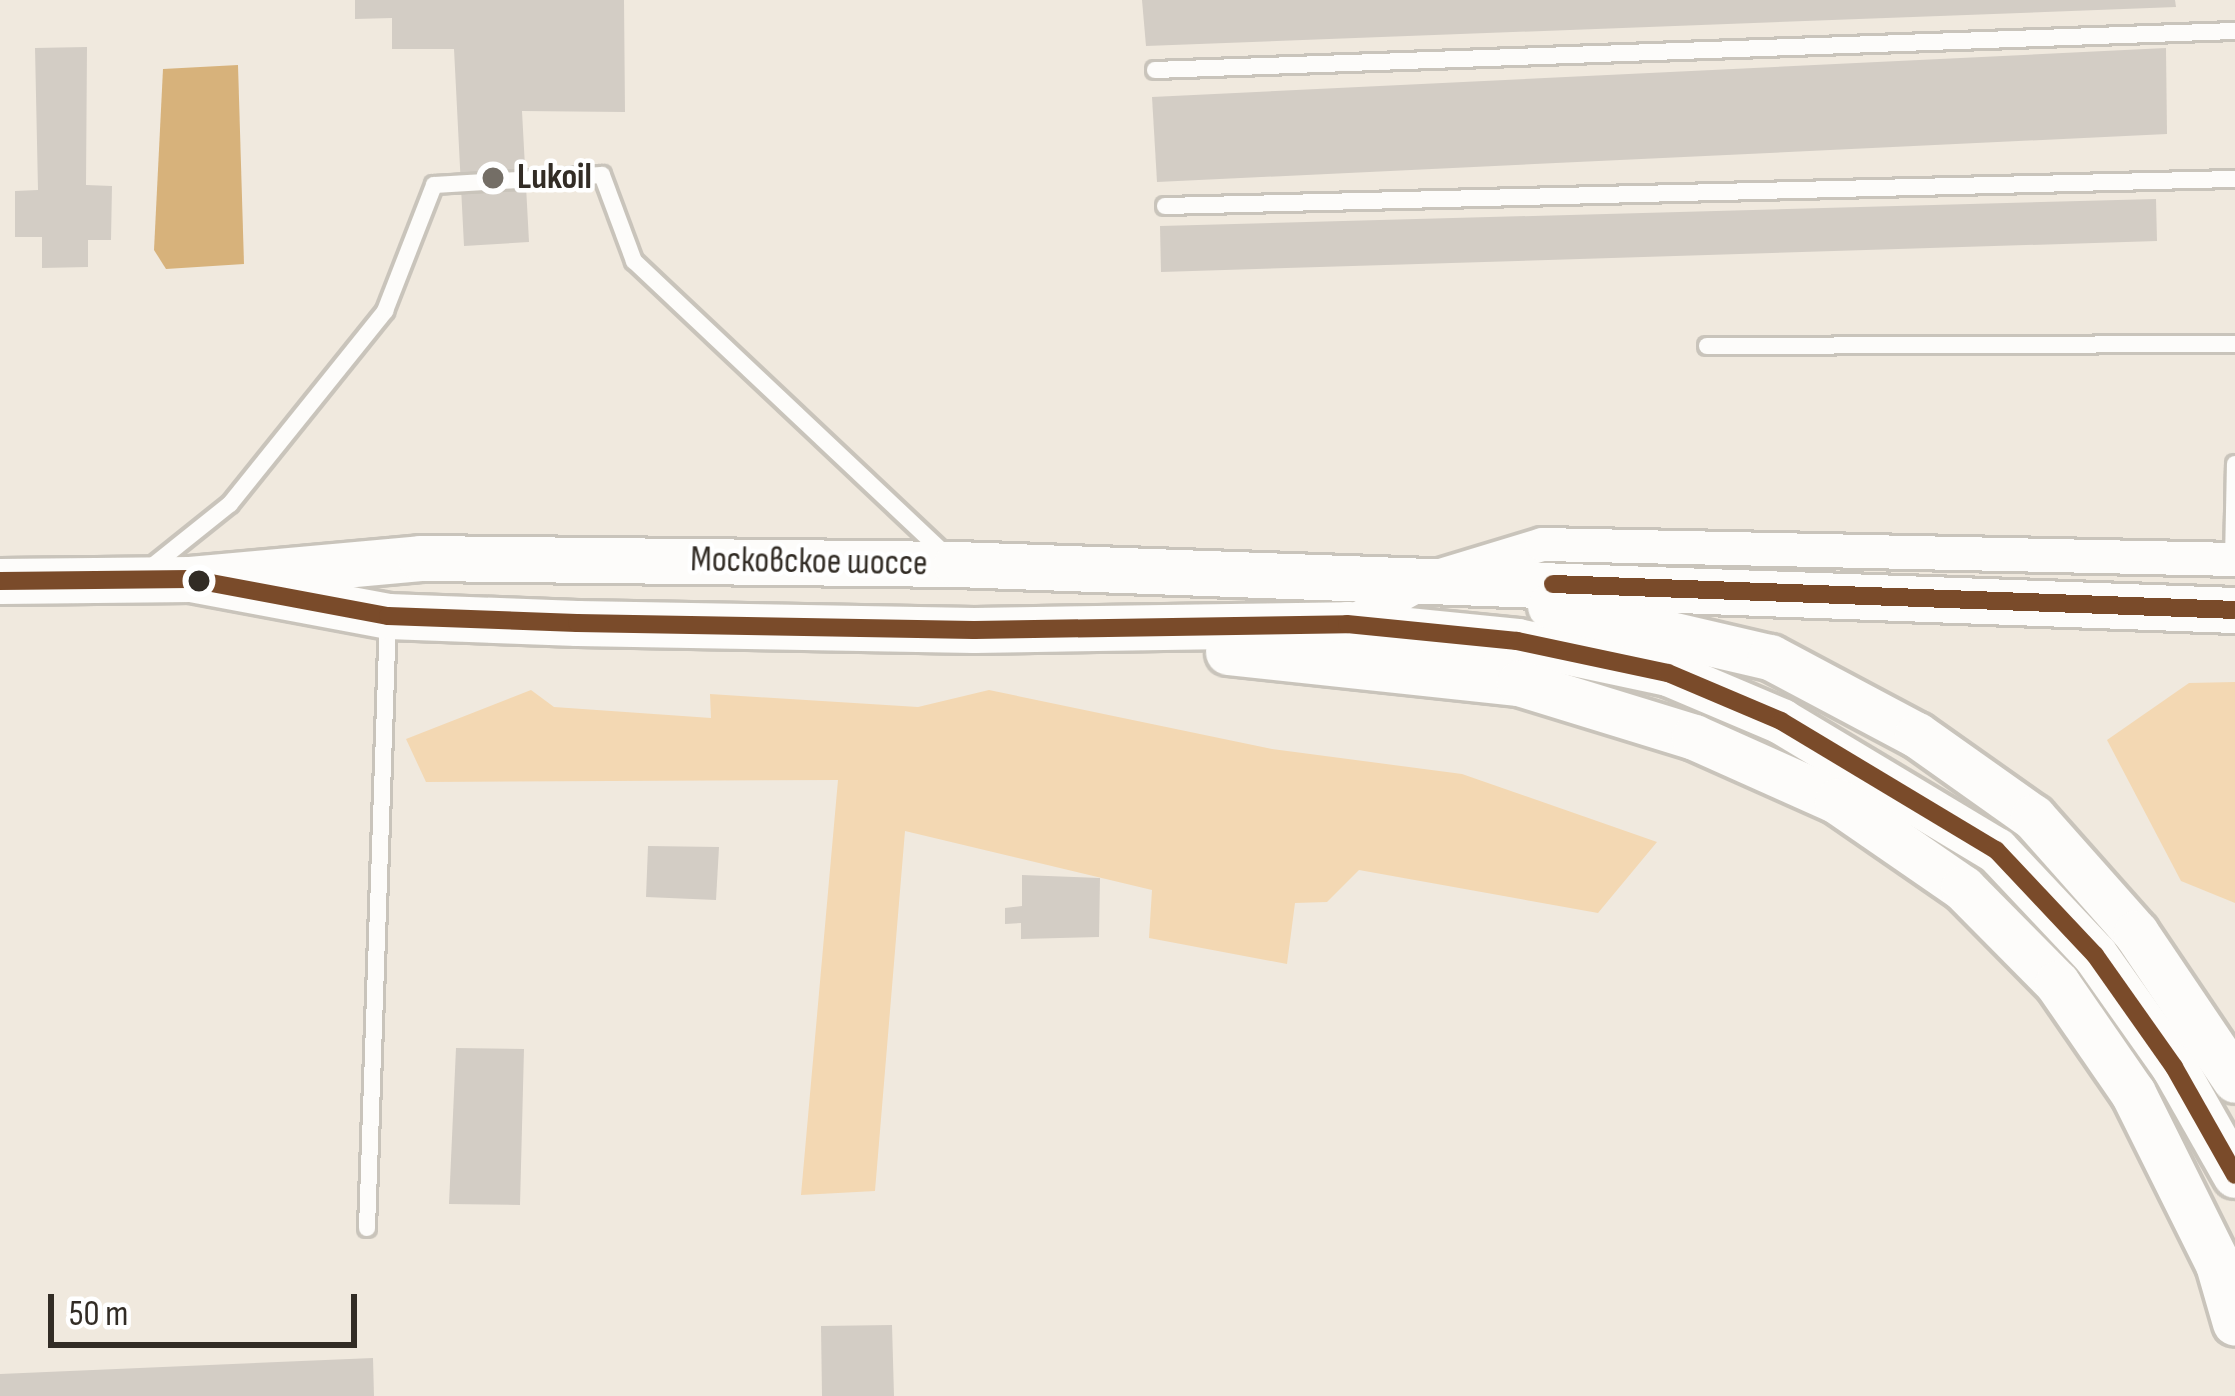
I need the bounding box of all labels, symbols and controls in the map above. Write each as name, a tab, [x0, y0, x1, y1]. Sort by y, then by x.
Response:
place label: Lukoil	[517, 156, 592, 200]
marker: Lukoil	[480, 165, 506, 191]
street label: Московское шоссе	[690, 538, 928, 586]
unlabelled marker	[188, 570, 210, 592]
scale bar	[54, 1270, 363, 1344]
text: 50 m	[69, 1293, 128, 1336]

